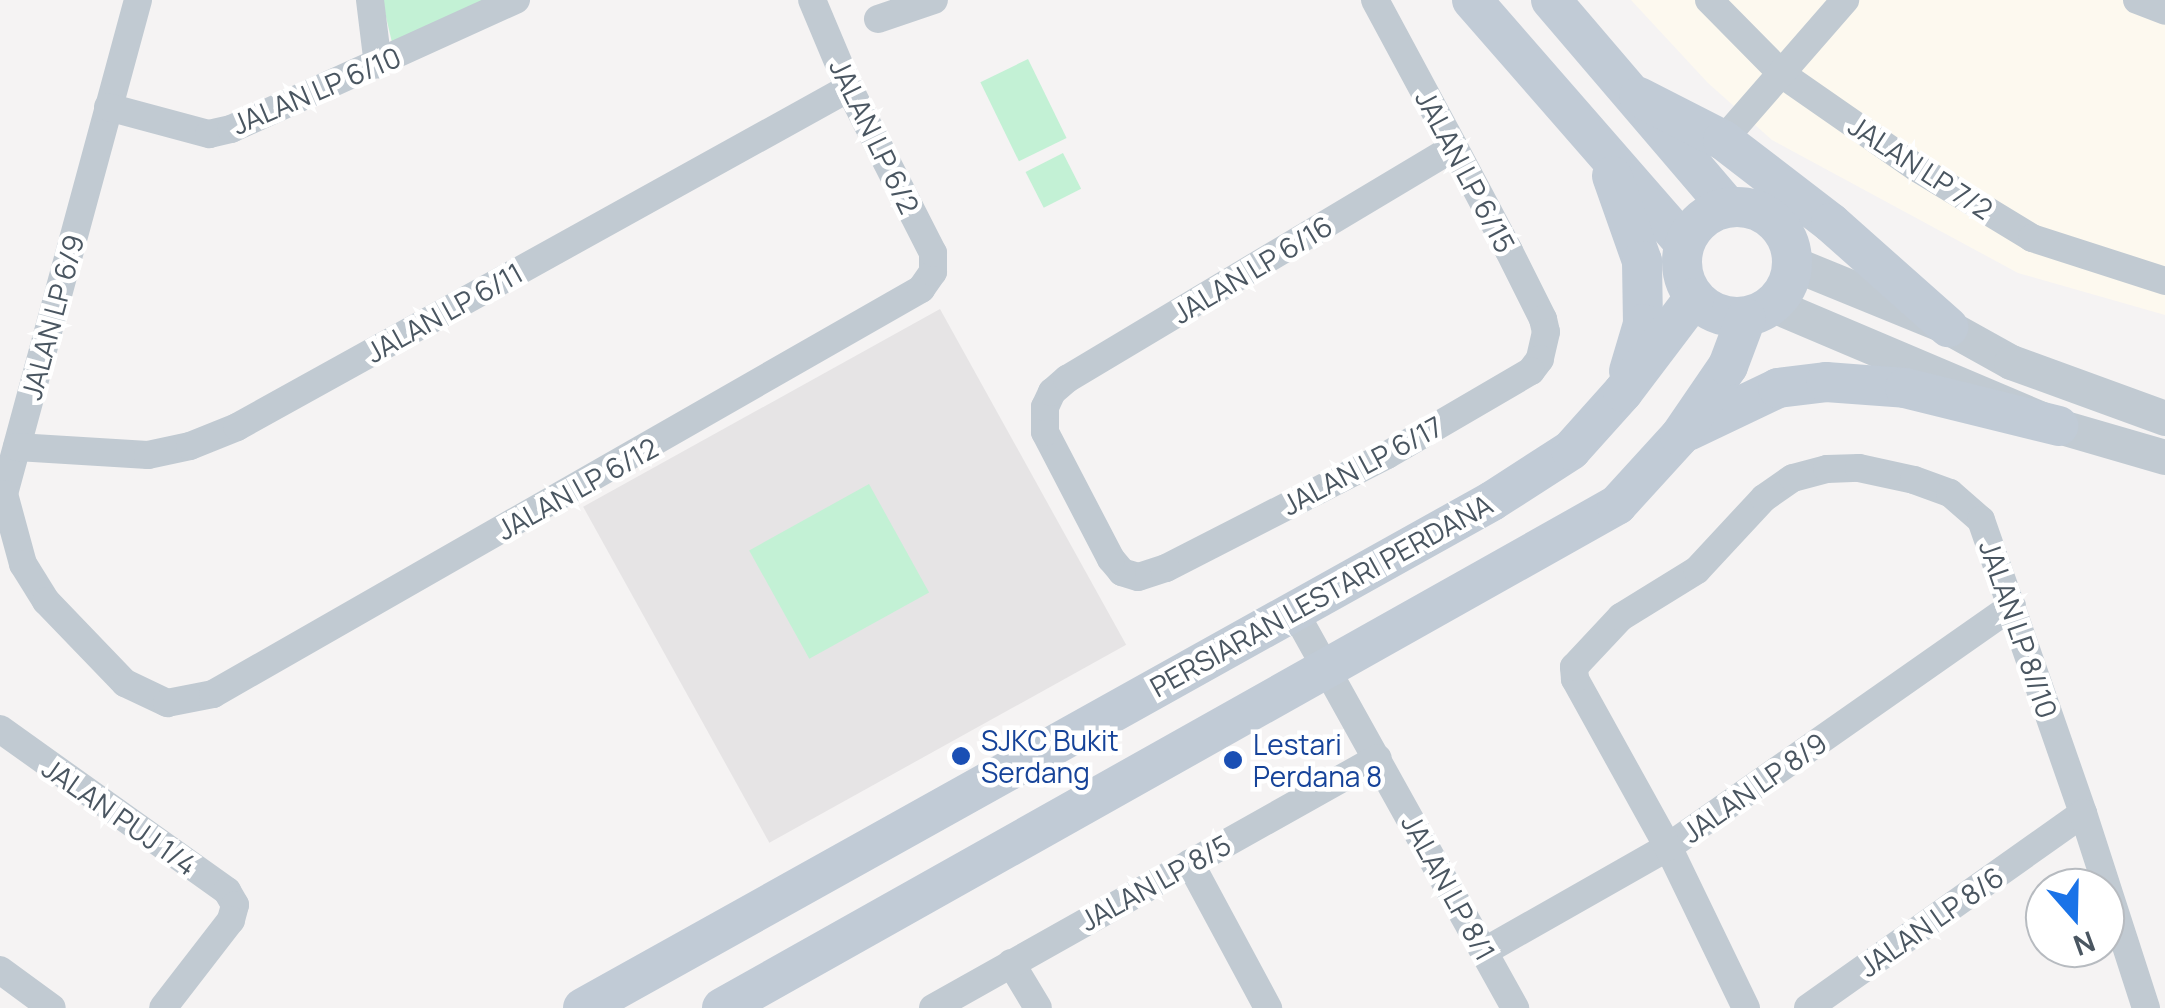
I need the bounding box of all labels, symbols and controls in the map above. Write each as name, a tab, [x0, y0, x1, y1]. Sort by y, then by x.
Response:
street label: JALAN LP 6/10	[227, 39, 405, 141]
street label: JALAN LP 6/2	[823, 53, 927, 219]
street label: JALAN LP 6/15	[1409, 84, 1523, 258]
street label: JALAN LP 7/2	[1843, 108, 1999, 226]
street label: JALAN LP 6/16	[1166, 208, 1338, 330]
street label: JALAN LP 6/9	[14, 231, 90, 403]
street label: JALAN LP 6/11	[360, 255, 528, 369]
street label: JALAN LP 6/17	[1276, 409, 1448, 521]
street label: JALAN LP 6/12	[491, 430, 663, 546]
street label: PERSIARAN LESTARI PERDANA	[1144, 487, 1498, 703]
street label: JALAN LP 8//10	[1973, 536, 2065, 722]
place label: SJKC Bukit Serdang	[981, 723, 1119, 789]
street label: JALAN LP 8/9	[1675, 725, 1833, 849]
place label: Lestari Perdana 8	[1253, 727, 1382, 793]
marker: SJKC Bukit Serdang	[950, 745, 972, 767]
marker: Lestari Perdana 8	[1222, 749, 1244, 771]
street label: JALAN PUJ 1/4	[36, 751, 204, 881]
street label: JALAN LP 8/1	[1395, 808, 1503, 966]
street label: JALAN LP 8/5	[1074, 827, 1236, 937]
street label: JALAN LP 8/6	[1852, 859, 2010, 983]
north arrow	[2025, 868, 2125, 968]
text: N	[2069, 923, 2101, 966]

